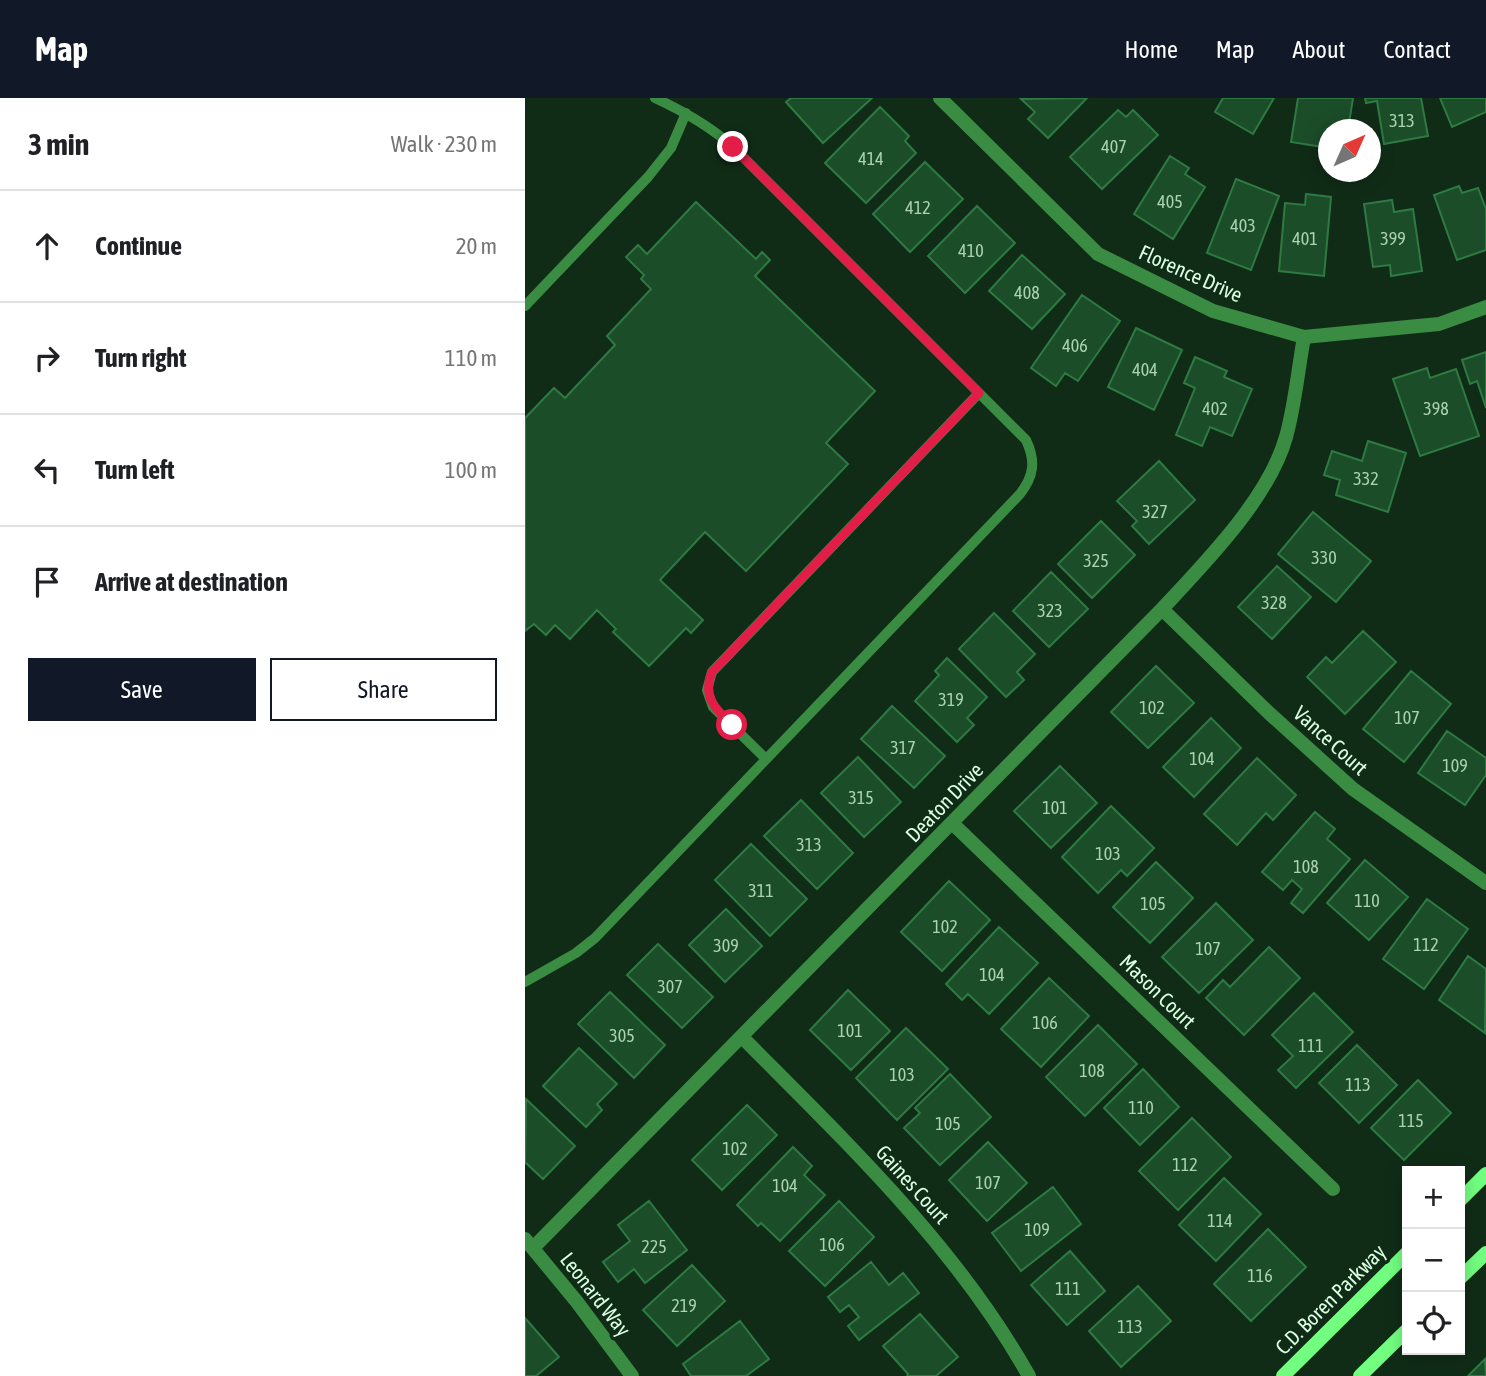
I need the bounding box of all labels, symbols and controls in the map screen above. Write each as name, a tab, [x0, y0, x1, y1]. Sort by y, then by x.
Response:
text: Map	[35, 30, 88, 68]
text: Home	[1124, 36, 1178, 63]
text: Map	[1216, 36, 1254, 63]
text: About	[1292, 36, 1345, 63]
text: Contact	[1383, 36, 1451, 63]
house number: 313	[1389, 110, 1415, 131]
north arrow	[1318, 119, 1381, 182]
text: 3 min	[28, 127, 89, 161]
text: Walk · 230 m	[391, 131, 497, 157]
route end	[717, 131, 748, 162]
house number: 407	[1101, 136, 1127, 157]
house number: 414	[858, 148, 884, 169]
house number: 405	[1157, 191, 1183, 212]
house number: 412	[905, 197, 931, 218]
house number: 403	[1230, 215, 1256, 236]
icon: ahead	[28, 227, 66, 265]
house number: 401	[1292, 228, 1318, 249]
house number: 399	[1380, 228, 1406, 249]
text: Continue	[95, 231, 182, 261]
text: 20 m	[456, 233, 497, 259]
house number: 410	[958, 240, 984, 261]
street label: Florence Drive	[1136, 240, 1246, 306]
house number: 408	[1014, 282, 1040, 303]
house number: 406	[1062, 335, 1088, 356]
icon: right	[28, 339, 66, 377]
text: Turn right	[95, 343, 186, 373]
text: 110 m	[445, 345, 497, 371]
house number: 404	[1132, 359, 1158, 380]
house number: 402	[1202, 398, 1228, 419]
house number: 398	[1423, 398, 1449, 419]
icon: left	[28, 451, 66, 489]
text: Turn left	[95, 455, 175, 485]
text: 100 m	[445, 457, 497, 483]
house number: 332	[1353, 468, 1379, 489]
house number: 327	[1142, 501, 1168, 522]
house number: 330	[1311, 547, 1337, 568]
house number: 325	[1083, 550, 1109, 571]
icon: arrive	[28, 563, 66, 601]
text: Arrive at destination	[95, 567, 288, 597]
house number: 328	[1261, 592, 1287, 613]
house number: 323	[1037, 600, 1063, 621]
button: Save	[28, 658, 256, 721]
button: Share	[270, 658, 497, 721]
house number: 319	[938, 689, 964, 710]
house number: 102	[1139, 697, 1165, 718]
street label: Vance Court	[1289, 701, 1373, 779]
house number: 107	[1394, 707, 1420, 728]
route start	[716, 709, 747, 740]
house number: 317	[890, 737, 916, 758]
house number: 104	[1189, 748, 1215, 769]
house number: 109	[1442, 755, 1468, 776]
street label: Deaton Drive	[900, 757, 988, 847]
house number: 315	[848, 787, 874, 808]
house number: 101	[1042, 797, 1068, 818]
house number: 313	[796, 834, 822, 855]
house number: 103	[1095, 843, 1121, 864]
house number: 108	[1293, 856, 1319, 877]
house number: 311	[748, 880, 774, 901]
house number: 110	[1354, 890, 1380, 911]
house number: 105	[1140, 893, 1166, 914]
house number: 102	[932, 916, 958, 937]
house number: 112	[1413, 934, 1439, 955]
house number: 309	[713, 935, 739, 956]
house number: 107	[1195, 938, 1221, 959]
street label: Mason Court	[1115, 949, 1201, 1033]
house number: 104	[979, 964, 1005, 985]
house number: 307	[657, 976, 683, 997]
house number: 106	[1032, 1012, 1058, 1033]
house number: 101	[837, 1020, 863, 1041]
house number: 305	[609, 1025, 635, 1046]
house number: 111	[1298, 1035, 1324, 1056]
house number: 108	[1079, 1060, 1105, 1081]
house number: 103	[889, 1064, 915, 1085]
house number: 113	[1345, 1074, 1371, 1095]
house number: 110	[1128, 1097, 1154, 1118]
house number: 115	[1398, 1110, 1424, 1131]
house number: 105	[935, 1113, 961, 1134]
house number: 102	[722, 1138, 748, 1159]
street label: Gaines Court	[872, 1140, 954, 1228]
house number: 112	[1172, 1154, 1198, 1175]
map controls	[1402, 1166, 1465, 1355]
button: +	[1402, 1166, 1465, 1229]
house number: 107	[975, 1172, 1001, 1193]
house number: 104	[772, 1175, 798, 1196]
house number: 114	[1207, 1210, 1233, 1231]
house number: 109	[1024, 1219, 1050, 1240]
button: −	[1402, 1229, 1465, 1292]
house number: 106	[819, 1234, 845, 1255]
house number: 225	[641, 1236, 667, 1257]
street label: C.D. Boren Parkway	[1270, 1239, 1390, 1359]
street label: Leonard Way	[556, 1247, 636, 1341]
house number: 116	[1247, 1265, 1273, 1286]
house number: 111	[1055, 1278, 1081, 1299]
button: locate	[1402, 1292, 1465, 1355]
house number: 219	[671, 1295, 697, 1316]
house number: 113	[1117, 1316, 1143, 1337]

